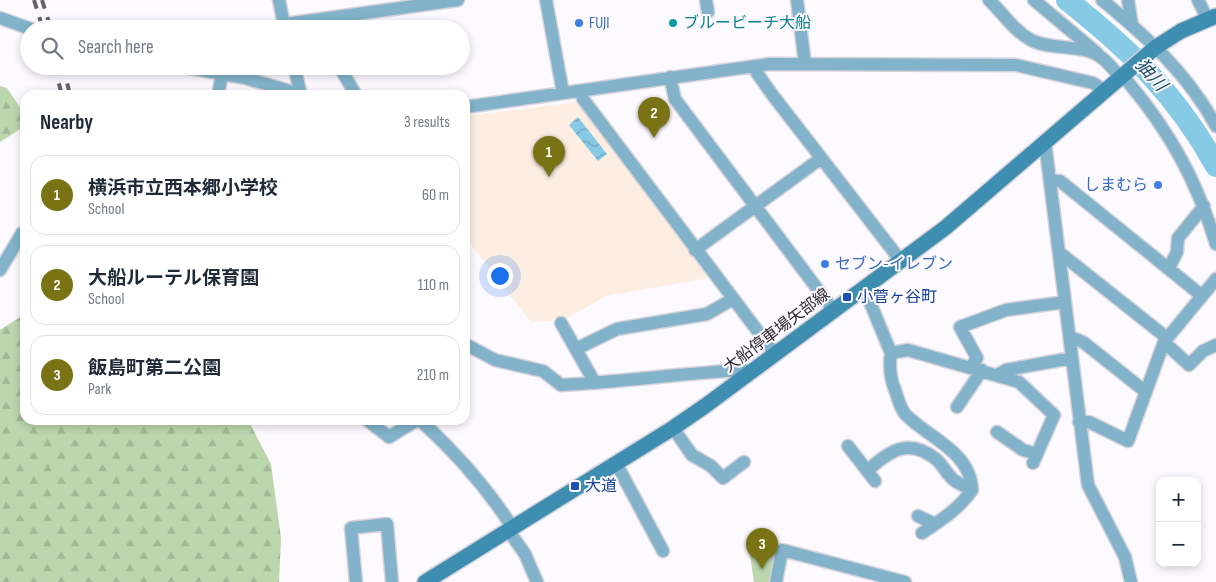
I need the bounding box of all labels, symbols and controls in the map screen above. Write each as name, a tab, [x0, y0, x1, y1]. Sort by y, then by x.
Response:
place label: FUJI	[589, 14, 609, 33]
place label: ブルービーチ大船	[683, 14, 811, 33]
marker: FUJI	[573, 17, 585, 29]
marker: ブルービーチ大船	[667, 17, 679, 29]
search box	[20, 20, 470, 75]
icon: search	[38, 34, 66, 62]
text: Search here	[78, 36, 154, 59]
water label: 㹨川	[1131, 55, 1172, 97]
pin: 2	[638, 97, 670, 138]
text: Nearby	[40, 110, 93, 135]
text: 3 results	[404, 113, 450, 132]
pin: 1	[533, 136, 565, 177]
place label: しまむら	[1084, 176, 1148, 195]
text: 横浜市立西本郷小学校	[88, 177, 278, 200]
marker: しまむら	[1152, 179, 1164, 191]
text: 1	[54, 186, 60, 205]
text: 60 m	[422, 186, 449, 205]
text: School	[88, 200, 124, 219]
place label: セブン-イレブン	[835, 255, 953, 274]
marker: セブン-イレブン	[819, 258, 831, 270]
your location	[487, 263, 513, 289]
text: 大船ルーテル保育園	[88, 267, 259, 290]
text: 2	[53, 276, 61, 295]
text: 110 m	[418, 276, 449, 295]
street label: 大船停車場矢部線	[720, 285, 834, 377]
place label: 小菅ヶ谷町	[857, 288, 937, 307]
text: School	[88, 290, 124, 309]
marker: 小菅ヶ谷町	[841, 291, 853, 303]
text: 飯島町第二公園	[88, 357, 221, 380]
text: 3	[53, 366, 61, 385]
text: 210 m	[417, 366, 449, 385]
text: Park	[88, 380, 111, 399]
place label: 大道	[585, 477, 617, 496]
map controls	[1156, 477, 1201, 567]
button: +	[1156, 477, 1201, 522]
marker: 大道	[569, 480, 581, 492]
button: −	[1156, 522, 1201, 567]
pin: 3	[746, 528, 778, 569]

